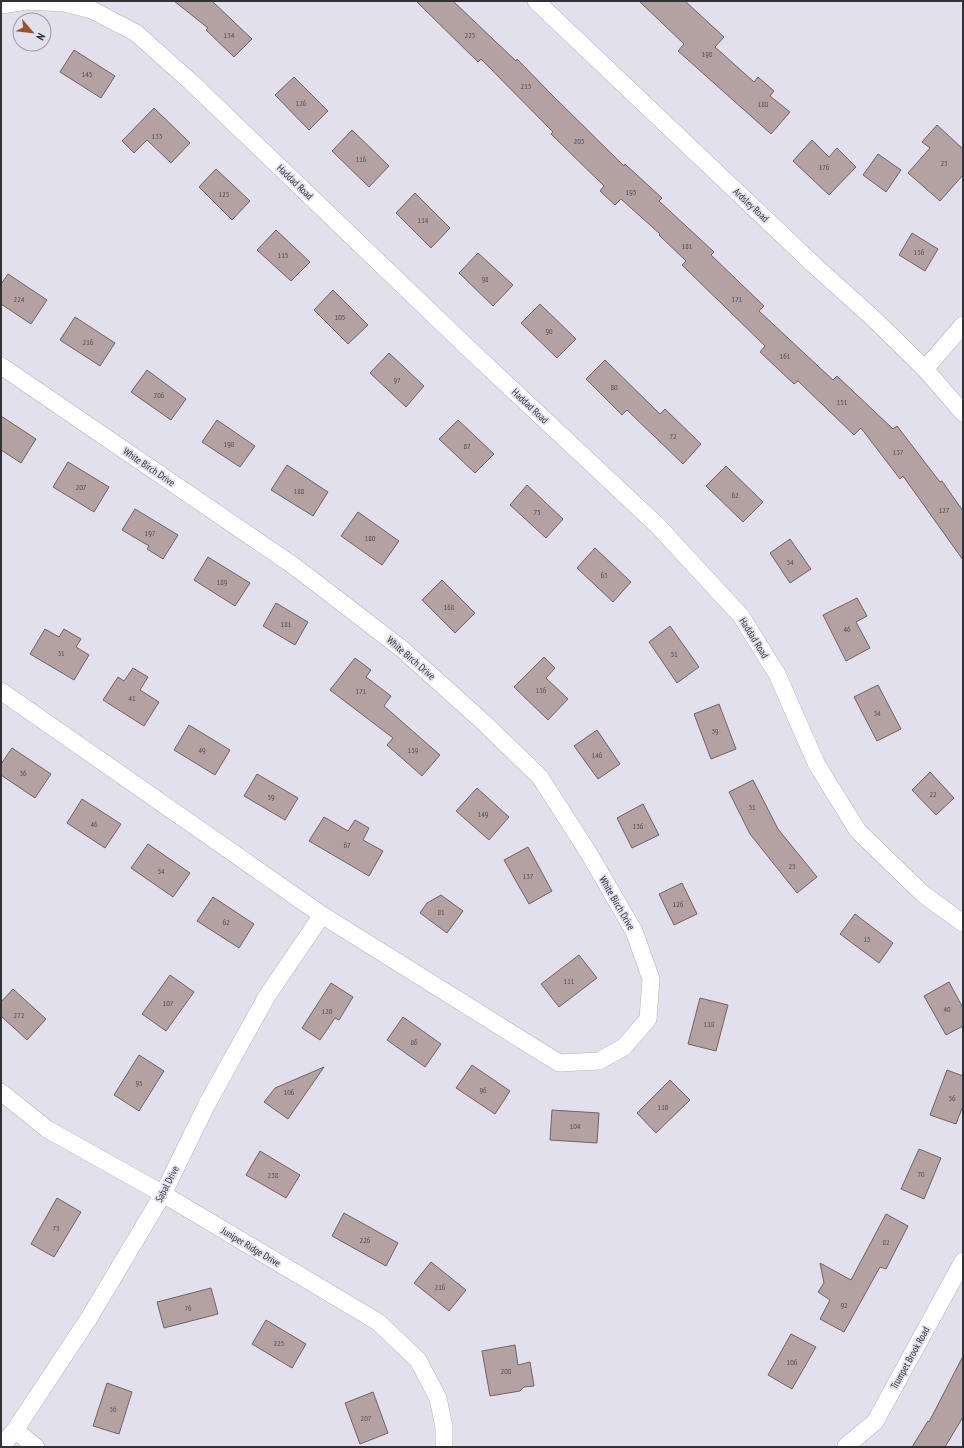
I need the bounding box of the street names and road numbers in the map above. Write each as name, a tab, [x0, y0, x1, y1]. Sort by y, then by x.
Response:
street label: Haddad Road	[274, 162, 316, 202]
street label: Ardsley Road	[730, 185, 772, 225]
street label: Haddad Road	[509, 386, 551, 426]
street label: White Birch Drive	[120, 445, 178, 489]
street label: Haddad Road	[736, 615, 772, 661]
street label: White Birch Drive	[384, 633, 438, 683]
street label: White Birch Drive	[596, 874, 638, 932]
street label: Sabal Drive	[152, 1164, 182, 1204]
street label: Juniper Ridge Drive	[218, 1224, 283, 1270]
street label: Trumpet Brook Road	[887, 1324, 933, 1392]

